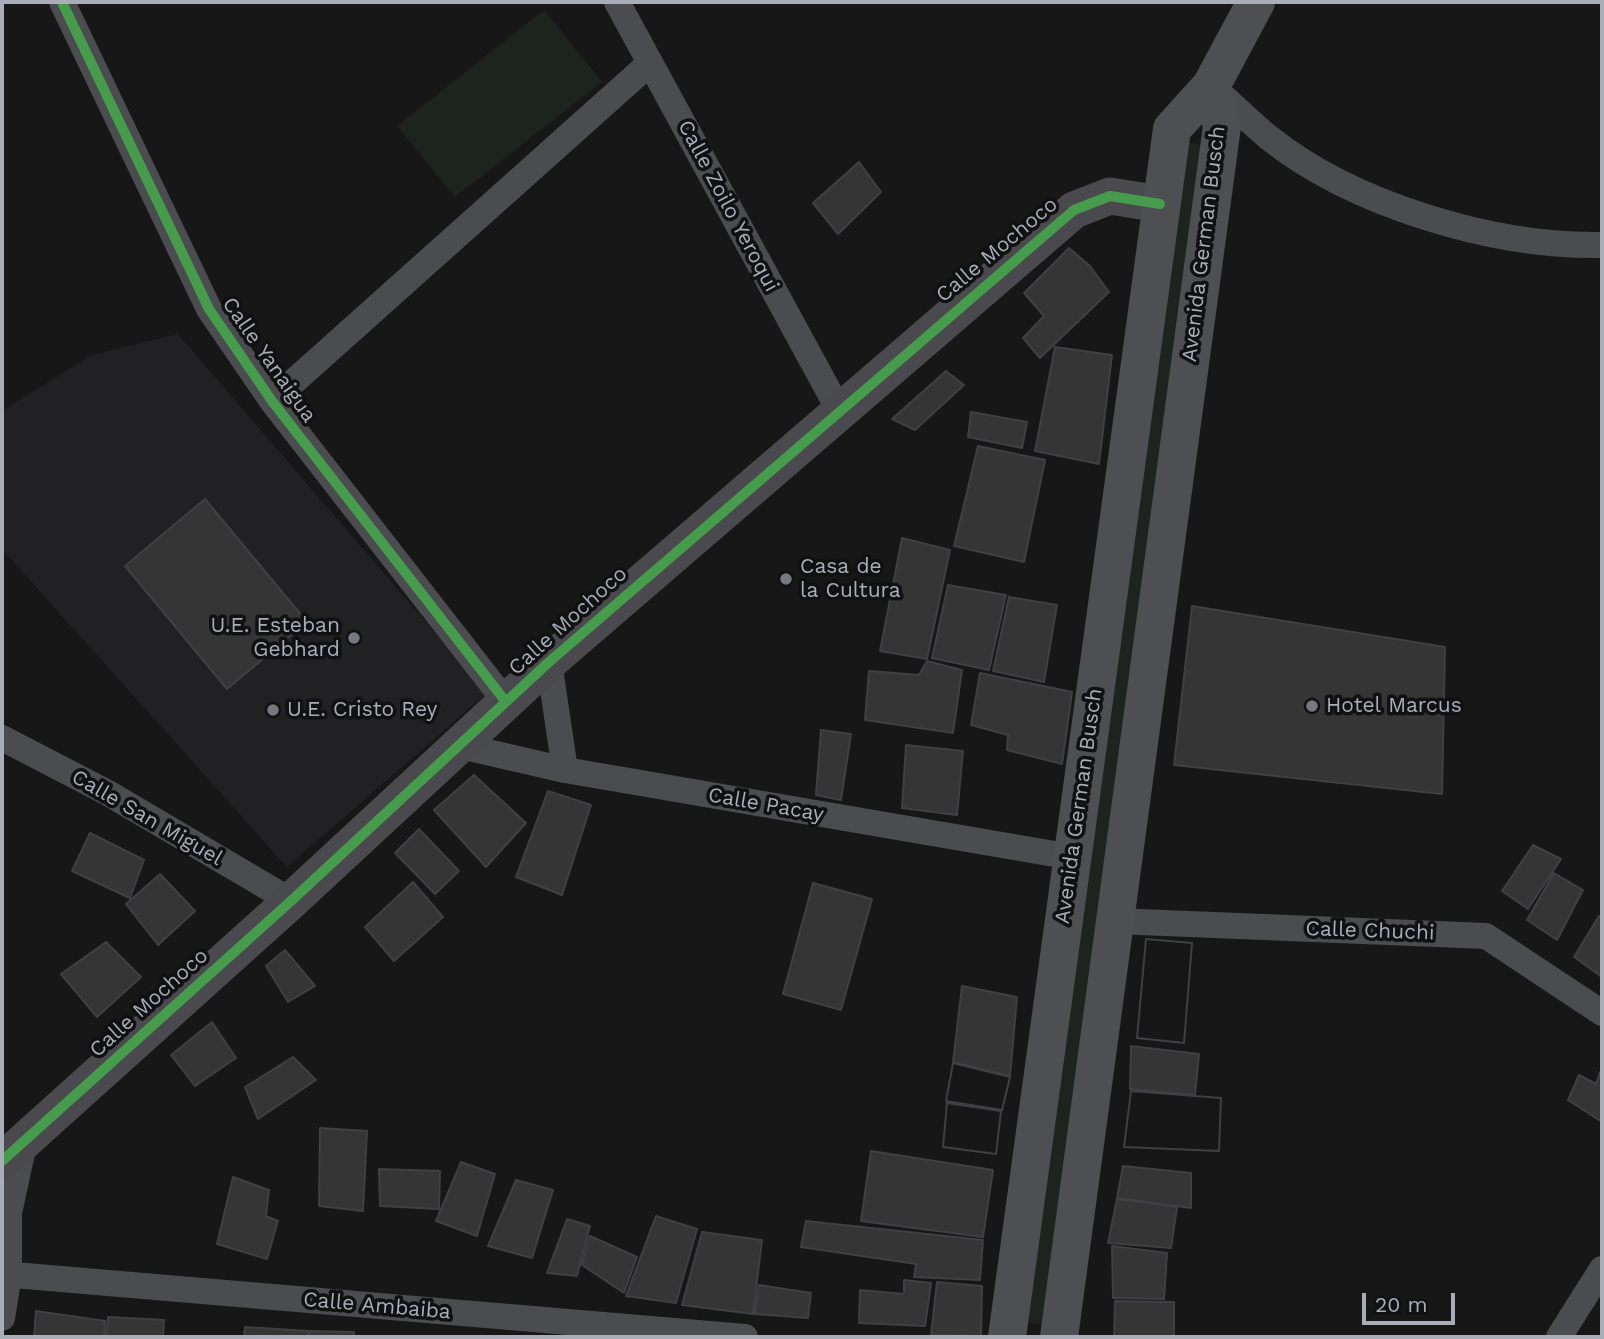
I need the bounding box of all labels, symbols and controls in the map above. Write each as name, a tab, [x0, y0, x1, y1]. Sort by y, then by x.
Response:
street label: Calle Zoilo Yeroqui	[672, 116, 784, 296]
street label: Avenida German Busch	[1177, 125, 1231, 363]
street label: Calle Mochoco	[931, 192, 1063, 308]
street label: Calle Yanaigua	[217, 293, 321, 427]
place label: Casa de la Cultura	[800, 554, 901, 604]
street label: Calle Mochoco	[504, 561, 632, 681]
marker: Casa de la Cultura	[778, 571, 794, 587]
place label: U.E. Esteban Gebhard	[210, 613, 340, 663]
marker: U.E. Esteban Gebhard	[346, 630, 362, 646]
street label: Avenida German Busch	[1050, 687, 1108, 925]
place label: Hotel Marcus	[1326, 693, 1462, 719]
place label: U.E. Cristo Rey	[287, 697, 437, 723]
marker: Hotel Marcus	[1304, 698, 1320, 714]
marker: U.E. Cristo Rey	[265, 702, 281, 718]
street label: Calle San Miguel	[67, 765, 227, 871]
street label: Calle Pacay	[706, 782, 826, 828]
street label: Calle Chuchi	[1305, 916, 1435, 946]
street label: Calle Mochoco	[85, 943, 213, 1063]
scale bar	[1366, 1280, 1459, 1324]
street label: Calle Ambaiba	[302, 1287, 452, 1325]
text: 20 m	[1375, 1292, 1427, 1317]

